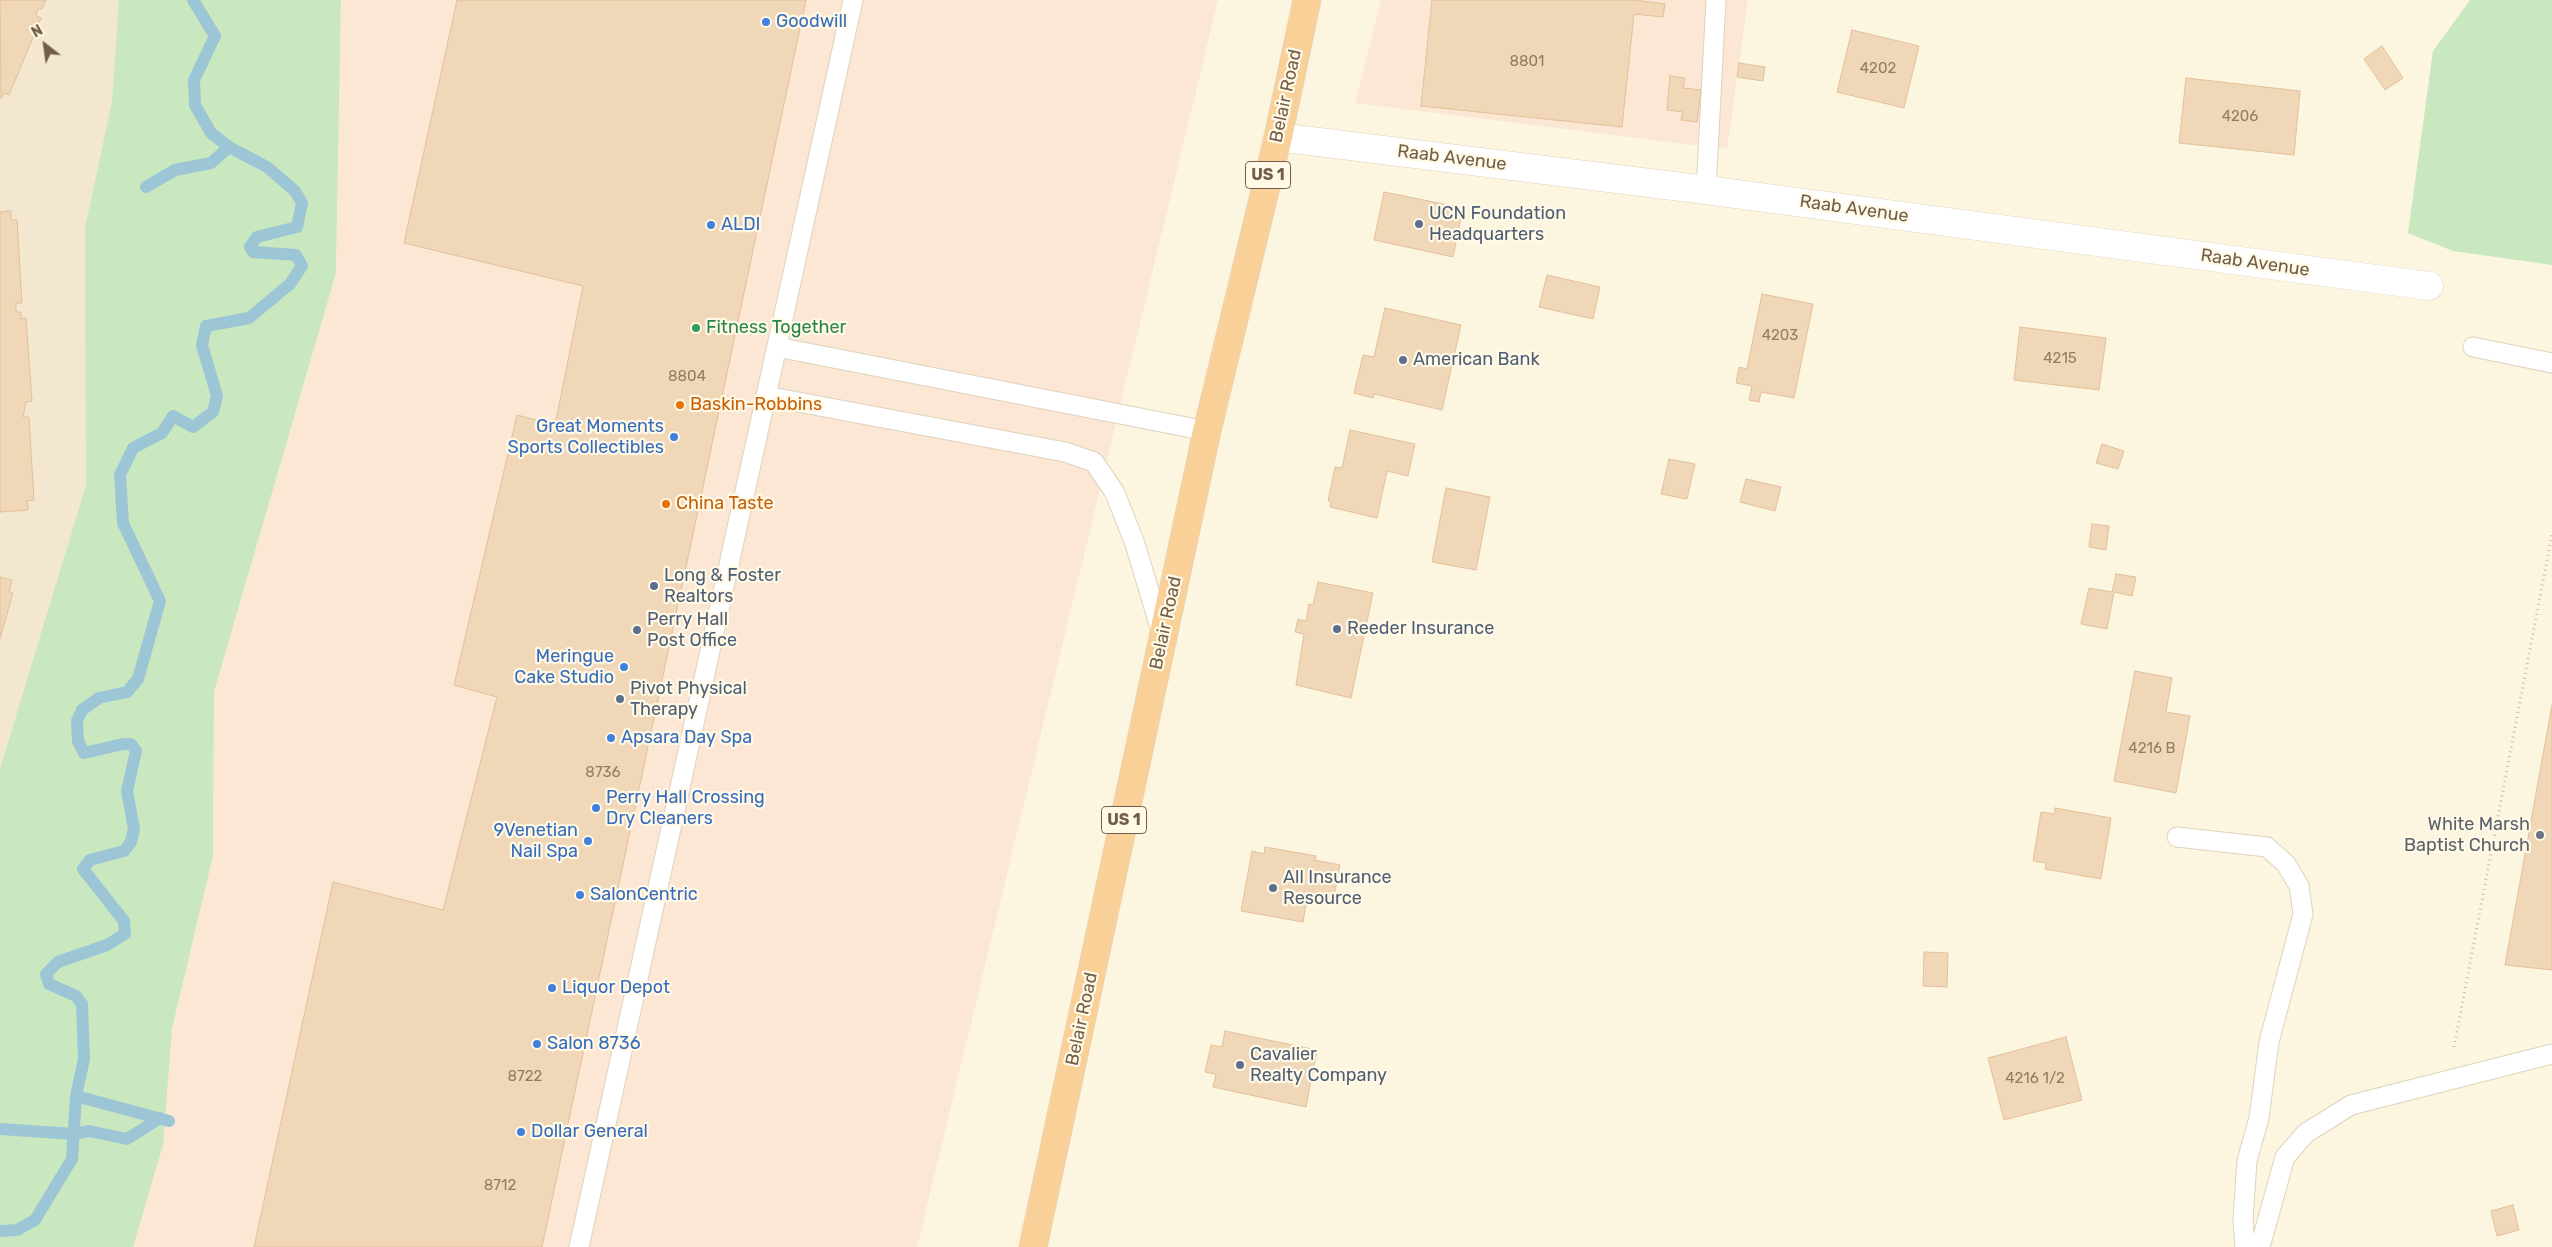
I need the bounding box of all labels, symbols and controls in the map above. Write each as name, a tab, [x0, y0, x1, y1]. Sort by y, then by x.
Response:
place label: Goodwill	[776, 11, 847, 33]
marker: Goodwill	[760, 16, 772, 28]
north arrow	[20, 20, 70, 70]
text: N	[29, 22, 46, 41]
street label: Belair Road	[1266, 47, 1306, 145]
house number: 8801	[1509, 53, 1545, 71]
house number: 4202	[1860, 60, 1896, 78]
house number: 4206	[2222, 108, 2258, 126]
street label: Raab Avenue	[1396, 141, 1508, 175]
road number: US 1	[1246, 162, 1290, 188]
street label: Raab Avenue	[1798, 191, 1910, 227]
place label: UCN Foundation Headquarters	[1429, 203, 1566, 245]
place label: ALDI	[721, 214, 761, 236]
marker: UCN Foundation Headquarters	[1413, 218, 1425, 230]
marker: ALDI	[705, 219, 717, 231]
street label: Raab Avenue	[2199, 245, 2311, 281]
place label: Fitness Together	[706, 317, 846, 339]
marker: Fitness Together	[690, 322, 702, 334]
house number: 4203	[1762, 327, 1798, 345]
place label: American Bank	[1413, 349, 1540, 371]
house number: 4215	[2043, 350, 2077, 368]
marker: American Bank	[1397, 354, 1409, 366]
house number: 8804	[668, 368, 706, 386]
place label: Baskin-Robbins	[690, 394, 822, 416]
marker: Baskin-Robbins	[674, 399, 686, 411]
place label: Great Moments Sports Collectibles	[507, 416, 664, 458]
marker: Great Moments Sports Collectibles	[668, 431, 680, 443]
place label: China Taste	[676, 493, 774, 515]
marker: China Taste	[660, 498, 672, 510]
place label: Long & Foster Realtors	[664, 565, 781, 608]
street label: Belair Road	[1146, 574, 1186, 672]
marker: Long & Foster Realtors	[648, 580, 660, 592]
place label: Perry Hall Post Office	[647, 609, 737, 652]
place label: Reeder Insurance	[1347, 618, 1494, 640]
marker: Reeder Insurance	[1331, 623, 1343, 635]
marker: Perry Hall Post Office	[631, 624, 643, 636]
place label: Meringue Cake Studio	[514, 646, 614, 689]
marker: Meringue Cake Studio	[618, 661, 630, 673]
place label: Pivot Physical Therapy	[630, 678, 747, 721]
marker: Pivot Physical Therapy	[614, 693, 626, 705]
place label: Apsara Day Spa	[621, 727, 752, 749]
marker: Apsara Day Spa	[605, 732, 617, 744]
house number: 4216 B	[2128, 740, 2176, 758]
house number: 8736	[585, 764, 621, 782]
place label: Perry Hall Crossing Dry Cleaners	[606, 787, 765, 830]
marker: Perry Hall Crossing Dry Cleaners	[590, 802, 602, 814]
road number: US 1	[1102, 806, 1146, 834]
place label: White Marsh Baptist Church	[2404, 814, 2530, 856]
place label: 9Venetian Nail Spa	[493, 820, 578, 862]
marker: White Marsh Baptist Church	[2534, 829, 2546, 841]
marker: 9Venetian Nail Spa	[582, 835, 594, 847]
place label: All Insurance Resource	[1283, 867, 1392, 910]
marker: All Insurance Resource	[1267, 882, 1279, 894]
place label: SalonCentric	[590, 884, 698, 906]
marker: SalonCentric	[574, 889, 586, 901]
street label: Belair Road	[1062, 970, 1102, 1068]
place label: Liquor Depot	[562, 977, 670, 999]
marker: Liquor Depot	[546, 982, 558, 994]
place label: Salon 8736	[547, 1033, 641, 1055]
marker: Salon 8736	[531, 1038, 543, 1050]
place label: Cavalier Realty Company	[1250, 1044, 1387, 1086]
marker: Cavalier Realty Company	[1234, 1059, 1246, 1071]
house number: 8722	[508, 1068, 542, 1086]
house number: 4216 1/2	[2005, 1070, 2065, 1088]
place label: Dollar General	[531, 1121, 648, 1143]
marker: Dollar General	[515, 1126, 527, 1138]
house number: 8712	[484, 1177, 516, 1195]

